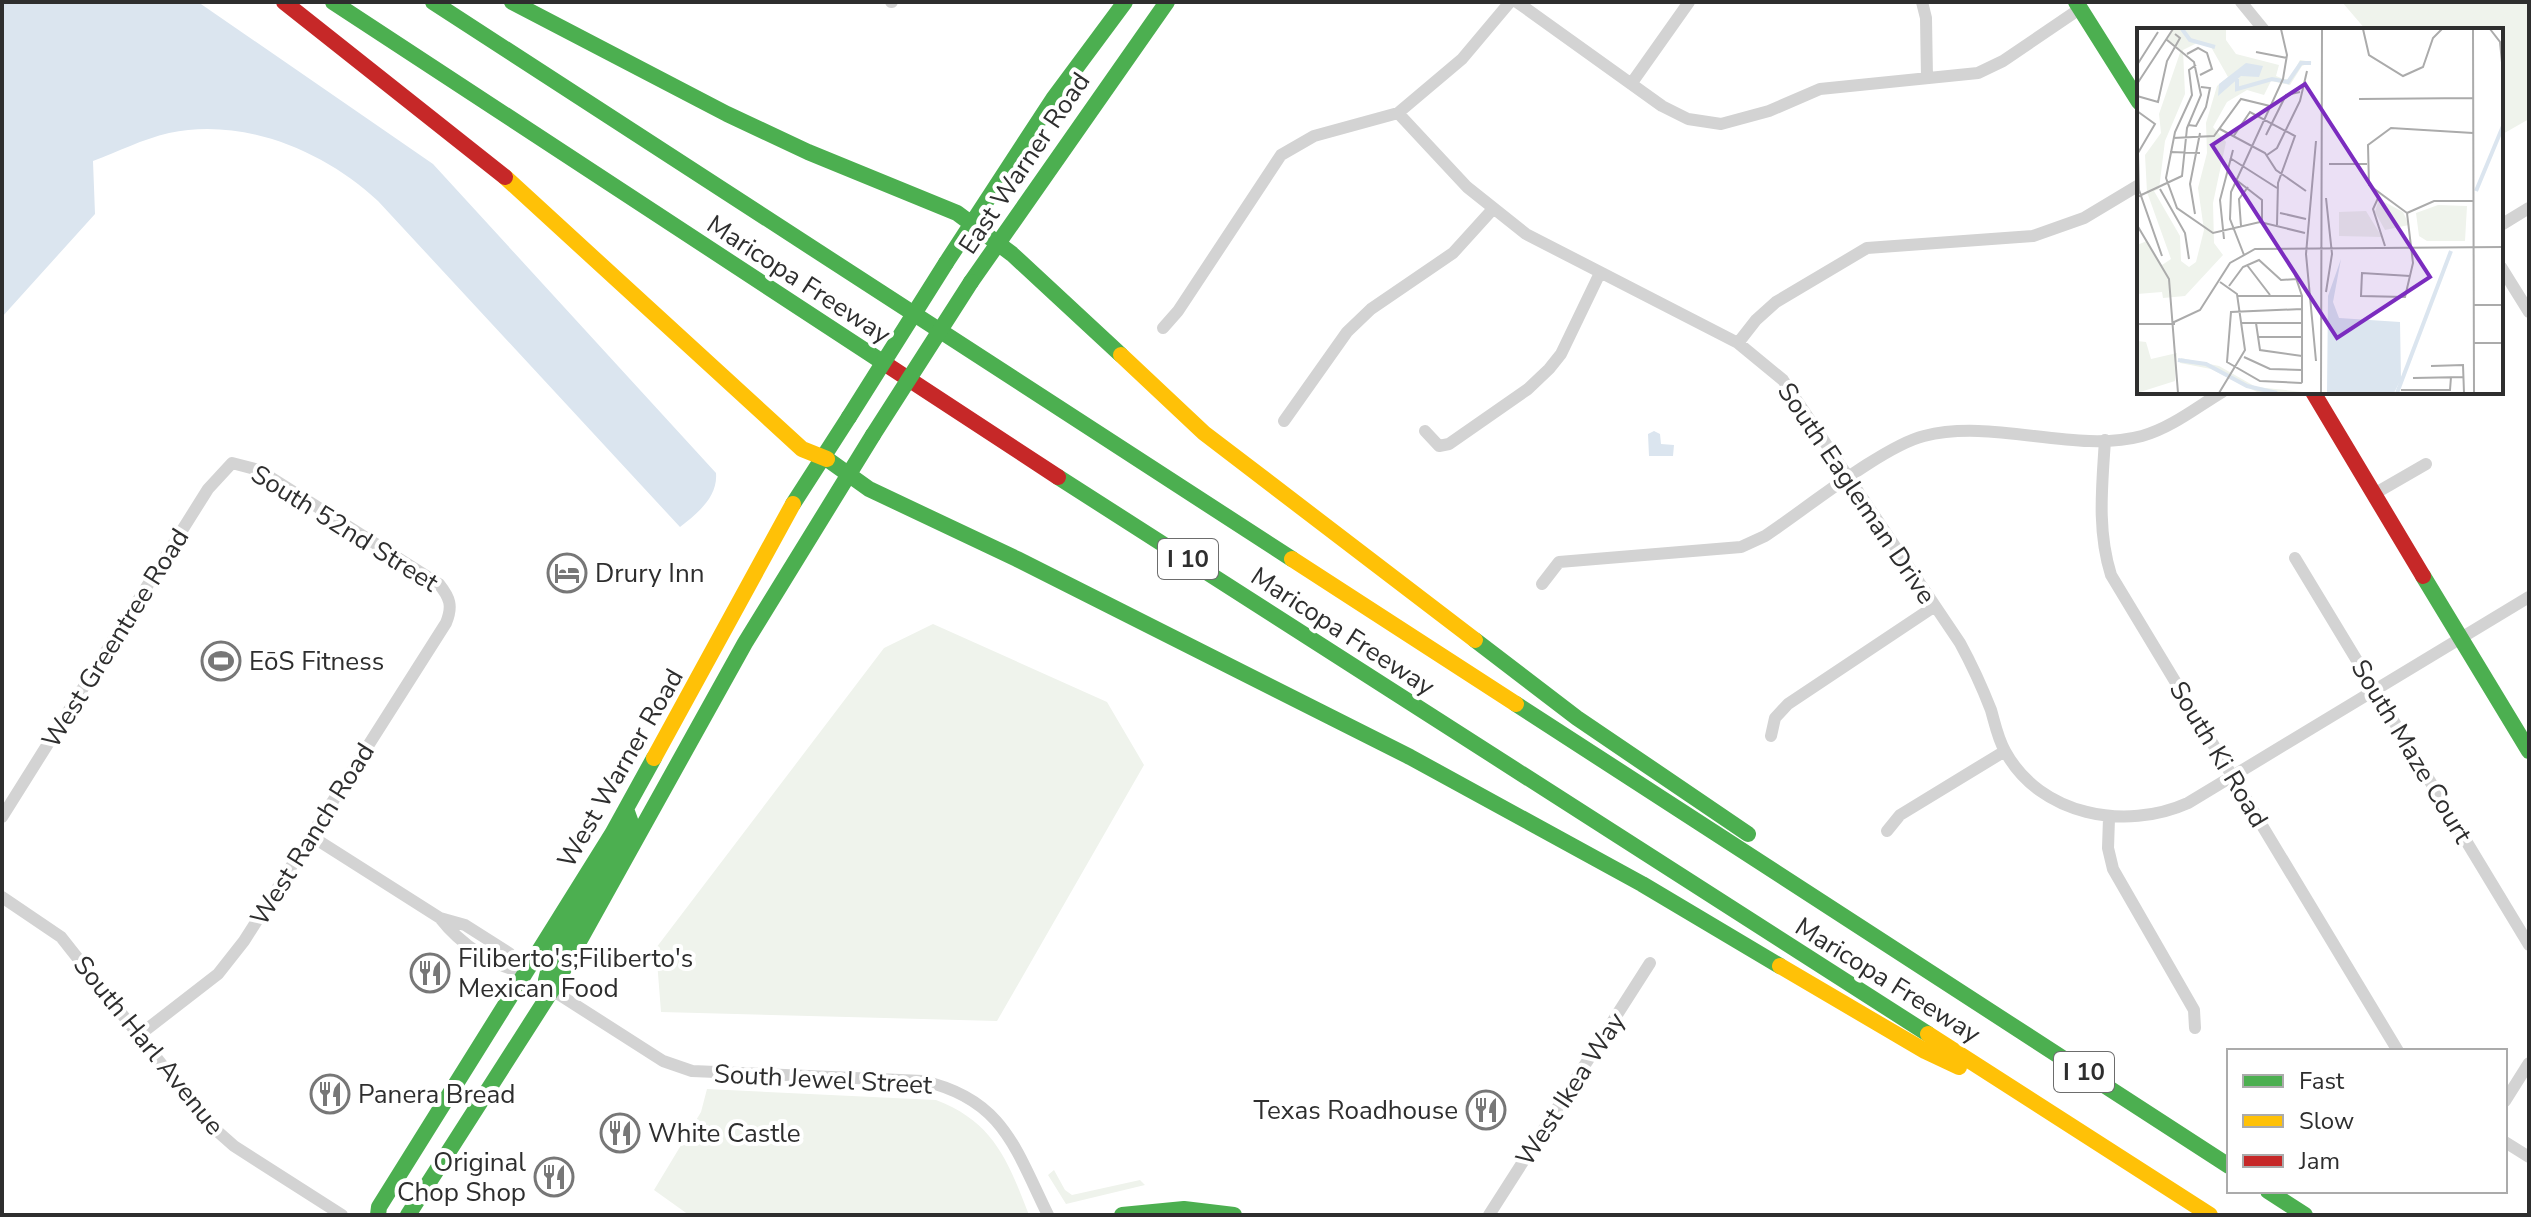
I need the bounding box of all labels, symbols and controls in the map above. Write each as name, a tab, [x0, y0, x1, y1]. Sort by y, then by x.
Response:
inset map	[2137, 28, 2503, 394]
street label: East Warner Road	[951, 66, 1098, 261]
street label: Maricopa Freeway	[700, 207, 898, 352]
street label: South Eagleman Drive	[1769, 376, 1944, 611]
street label: South 52nd Street	[245, 457, 446, 601]
street label: West Greentree Road	[34, 522, 197, 755]
road number: I 10	[1158, 539, 1218, 579]
hotel icon: Drury Inn	[546, 552, 588, 594]
place label: Drury Inn	[595, 556, 705, 591]
street label: Maricopa Freeway	[1244, 559, 1442, 704]
sports icon: EōS Fitness	[200, 640, 242, 682]
place label: EōS Fitness	[249, 644, 384, 679]
street label: South Maze Court	[2343, 653, 2481, 850]
street label: West Warner Road	[549, 662, 692, 874]
street label: South Ki Road	[2161, 675, 2276, 834]
street label: West Ranch Road	[242, 736, 383, 932]
street label: Maricopa Freeway	[1788, 909, 1988, 1052]
place label: Filiberto's;Filiberto's Mexican Food	[458, 941, 693, 1006]
street label: South Harl Avenue	[65, 948, 232, 1142]
restaurant icon: Filiberto's;Filiberto's Mexican Food	[409, 952, 451, 994]
street label: West Ikea Way	[1508, 1005, 1634, 1173]
legend	[2227, 1049, 2507, 1193]
road number: I 10	[2054, 1052, 2114, 1092]
street label: South Jewel Street	[713, 1056, 934, 1103]
text: Fast	[2299, 1065, 2345, 1097]
restaurant icon: Panera Bread	[309, 1073, 351, 1115]
place label: Panera Bread	[358, 1077, 515, 1112]
restaurant icon: Texas Roadhouse	[1465, 1089, 1507, 1131]
place label: Texas Roadhouse	[1253, 1093, 1458, 1128]
text: Slow	[2299, 1105, 2354, 1137]
restaurant icon: White Castle	[599, 1112, 641, 1154]
place label: White Castle	[648, 1116, 801, 1151]
place label: Original Chop Shop	[397, 1145, 526, 1210]
text: Jam	[2298, 1145, 2340, 1177]
restaurant icon: Original Chop Shop	[533, 1156, 575, 1198]

